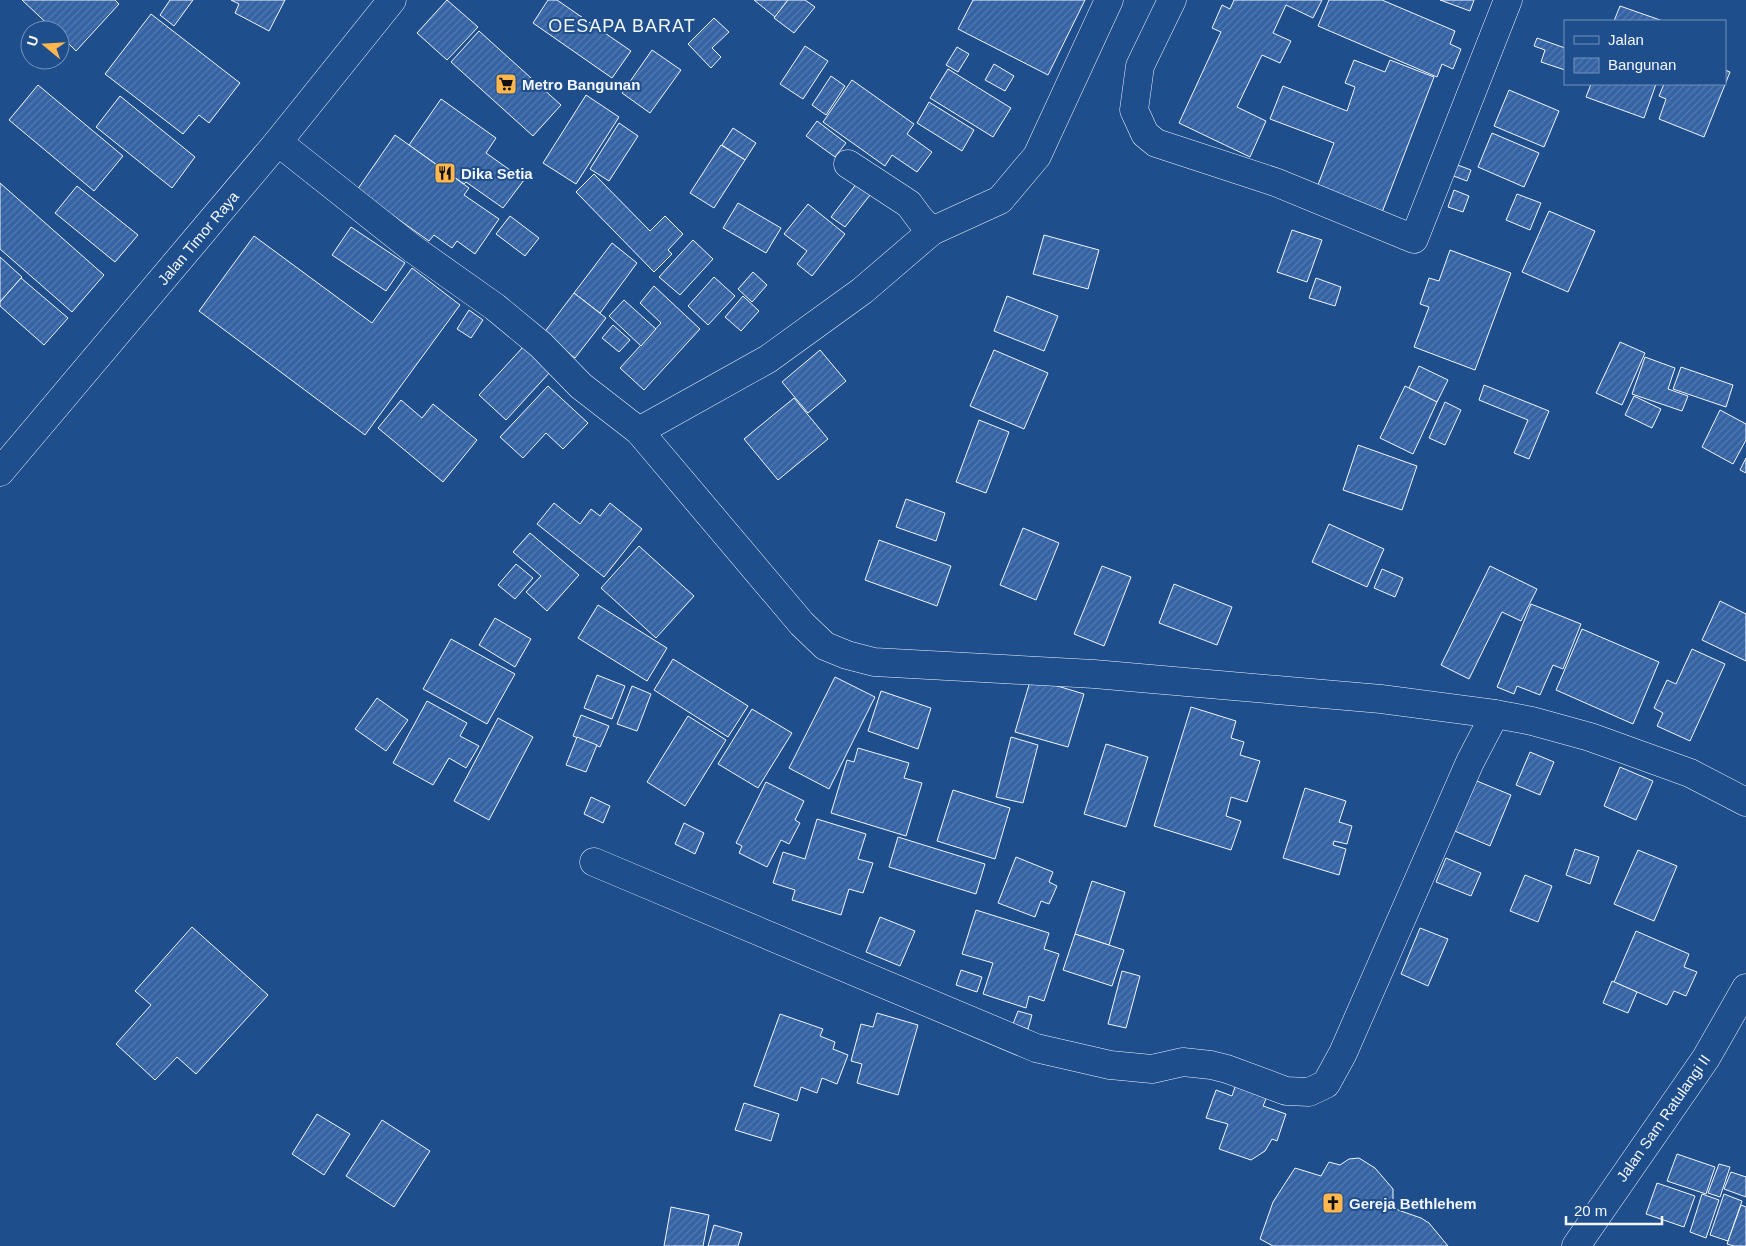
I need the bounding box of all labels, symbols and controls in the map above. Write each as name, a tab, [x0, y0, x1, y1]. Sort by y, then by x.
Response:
district label: OESAPA BARAT	[548, 16, 696, 36]
north arrow	[20, 20, 70, 70]
legend	[1564, 20, 1726, 85]
text: Jalan	[1608, 31, 1644, 48]
text: U	[23, 34, 42, 48]
text: Bangunan	[1608, 56, 1676, 73]
supermarket icon: Metro Bangunan	[494, 72, 518, 96]
place label: Metro Bangunan	[522, 76, 640, 93]
restaurant icon: Dika Setia	[433, 161, 457, 185]
place label: Dika Setia	[461, 165, 533, 182]
street label: Jalan Timor Raya	[154, 187, 242, 288]
street label: Jalan Sam Ratulangi II	[1613, 1051, 1713, 1185]
church icon: Gereja Bethlehem	[1321, 1191, 1345, 1215]
scale bar	[1566, 1194, 1662, 1226]
place label: Gereja Bethlehem	[1349, 1195, 1477, 1212]
text: 20 m	[1574, 1202, 1607, 1219]

